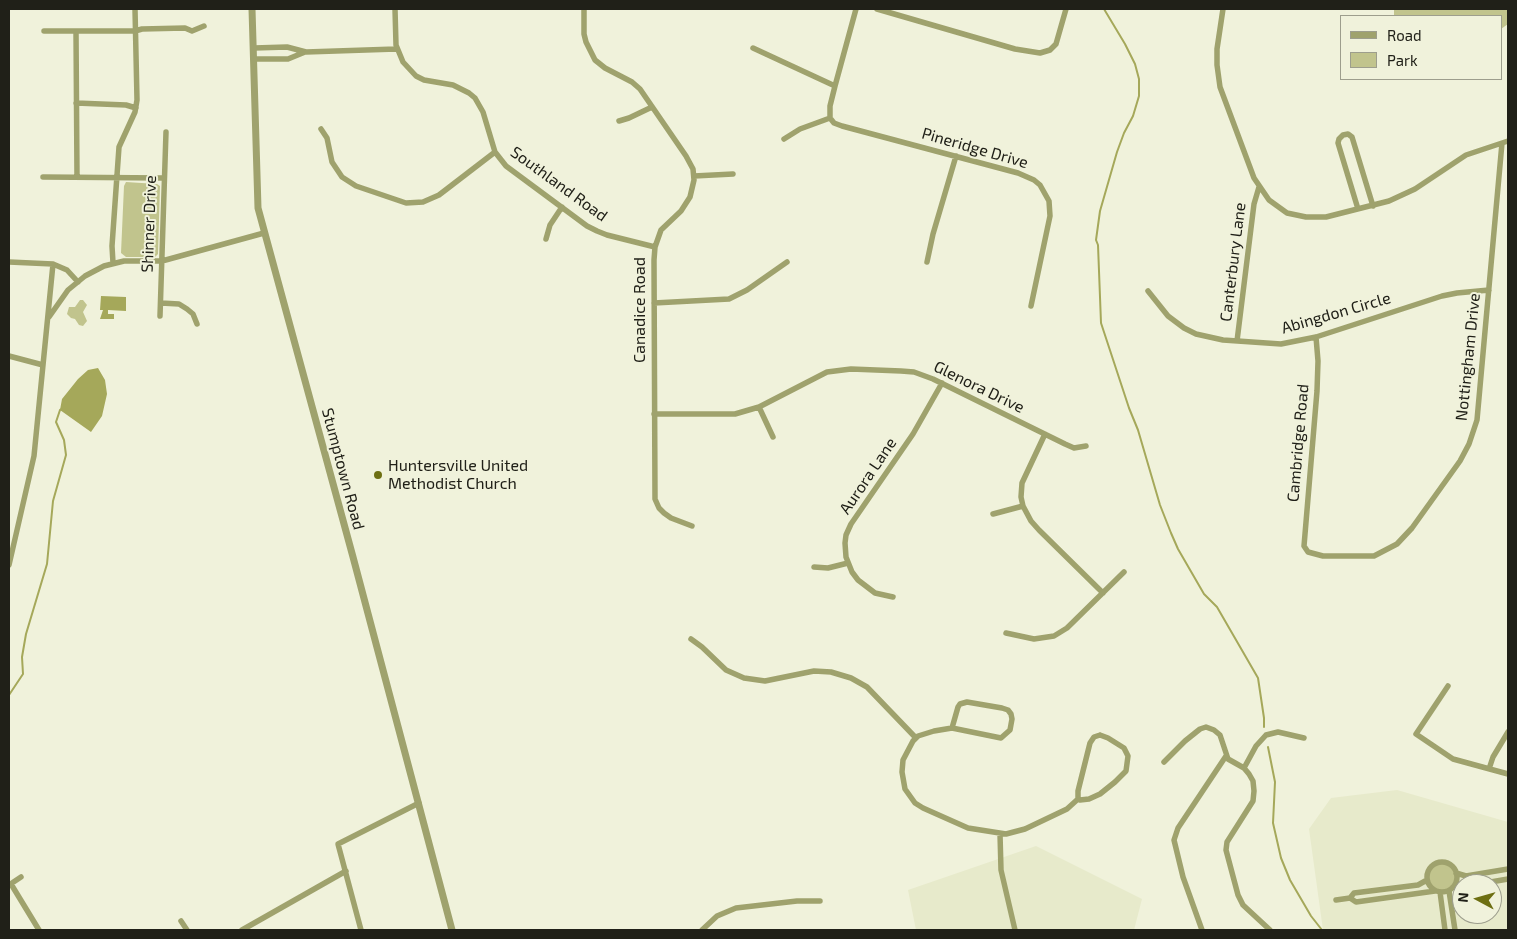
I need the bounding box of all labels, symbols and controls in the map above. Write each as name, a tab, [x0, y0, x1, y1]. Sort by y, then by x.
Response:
legend	[1340, 15, 1502, 80]
text: Road	[1387, 26, 1422, 44]
text: Park	[1387, 51, 1418, 69]
street label: Pineridge Drive	[920, 124, 1030, 172]
street label: Southland Road	[507, 142, 611, 226]
street label: Shinner Drive	[138, 175, 160, 273]
street label: Canterbury Lane	[1216, 201, 1250, 323]
street label: Canadice Road	[630, 257, 650, 363]
street label: Abingdon Circle	[1279, 288, 1393, 338]
street label: Nottingham Drive	[1452, 292, 1484, 422]
street label: Glenora Drive	[931, 357, 1027, 417]
street label: Cambridge Road	[1283, 383, 1313, 503]
street label: Stumptown Road	[317, 406, 369, 532]
street label: Aurora Lane	[835, 434, 901, 518]
place label: Huntersville United Methodist Church	[388, 456, 528, 494]
marker: Huntersville United Methodist Church	[372, 469, 384, 481]
north arrow	[1452, 874, 1502, 924]
text: N	[1454, 892, 1472, 903]

